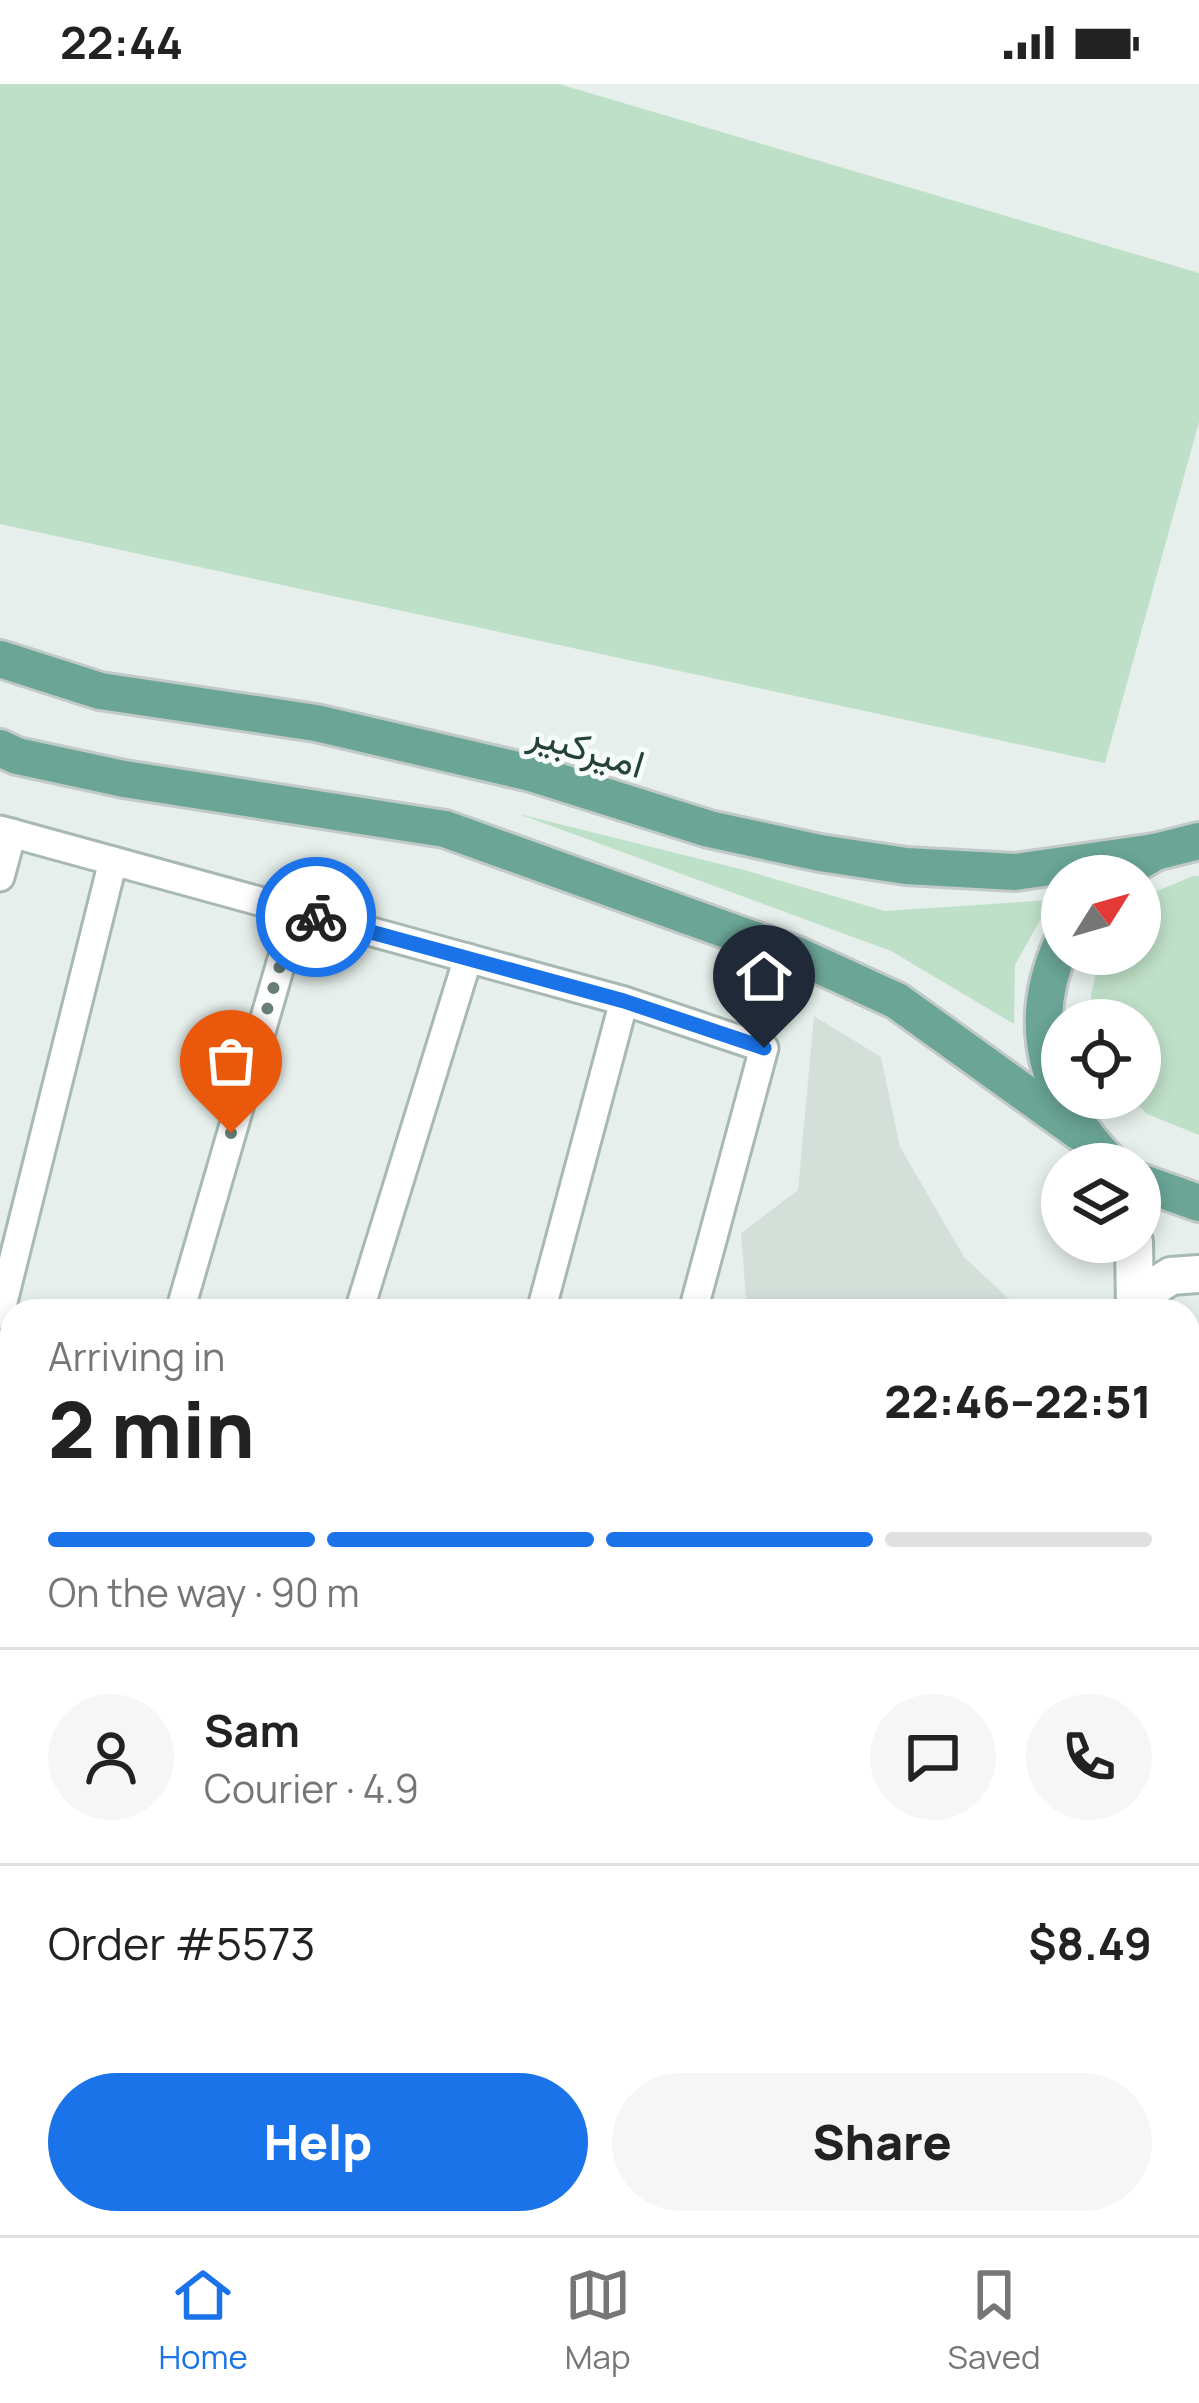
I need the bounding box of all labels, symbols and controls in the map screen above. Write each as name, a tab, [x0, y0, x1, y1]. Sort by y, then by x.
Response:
text: 22:44	[60, 11, 183, 73]
street label: امیرکبیر	[522, 704, 652, 790]
north arrow	[1041, 855, 1161, 975]
map controls	[1041, 855, 1161, 1263]
courier	[256, 857, 376, 977]
icon: bike	[283, 884, 349, 950]
pin	[713, 925, 815, 1048]
icon: home	[731, 943, 797, 1009]
button: locate	[1041, 999, 1161, 1119]
pin	[180, 1010, 282, 1133]
icon: bag	[198, 1028, 264, 1094]
button: layers	[1041, 1143, 1161, 1263]
text: Arriving in	[48, 1329, 225, 1383]
text: 22:46–22:51	[884, 1370, 1152, 1432]
text: 2 min	[48, 1375, 255, 1481]
text: On the way · 90 m	[48, 1565, 360, 1619]
button: person	[48, 1694, 174, 1820]
button: chat	[870, 1694, 996, 1820]
button: phone	[1026, 1694, 1152, 1820]
text: Sam	[204, 1699, 300, 1761]
text: Courier · 4.9	[204, 1761, 419, 1815]
text: Order #5573	[48, 1912, 315, 1974]
text: $8.49	[1028, 1912, 1152, 1974]
button: Help	[48, 2073, 588, 2211]
button: Share	[612, 2073, 1152, 2211]
tab: Home	[158, 2262, 248, 2379]
tab: Map	[565, 2262, 631, 2379]
tab: Saved	[948, 2262, 1041, 2379]

